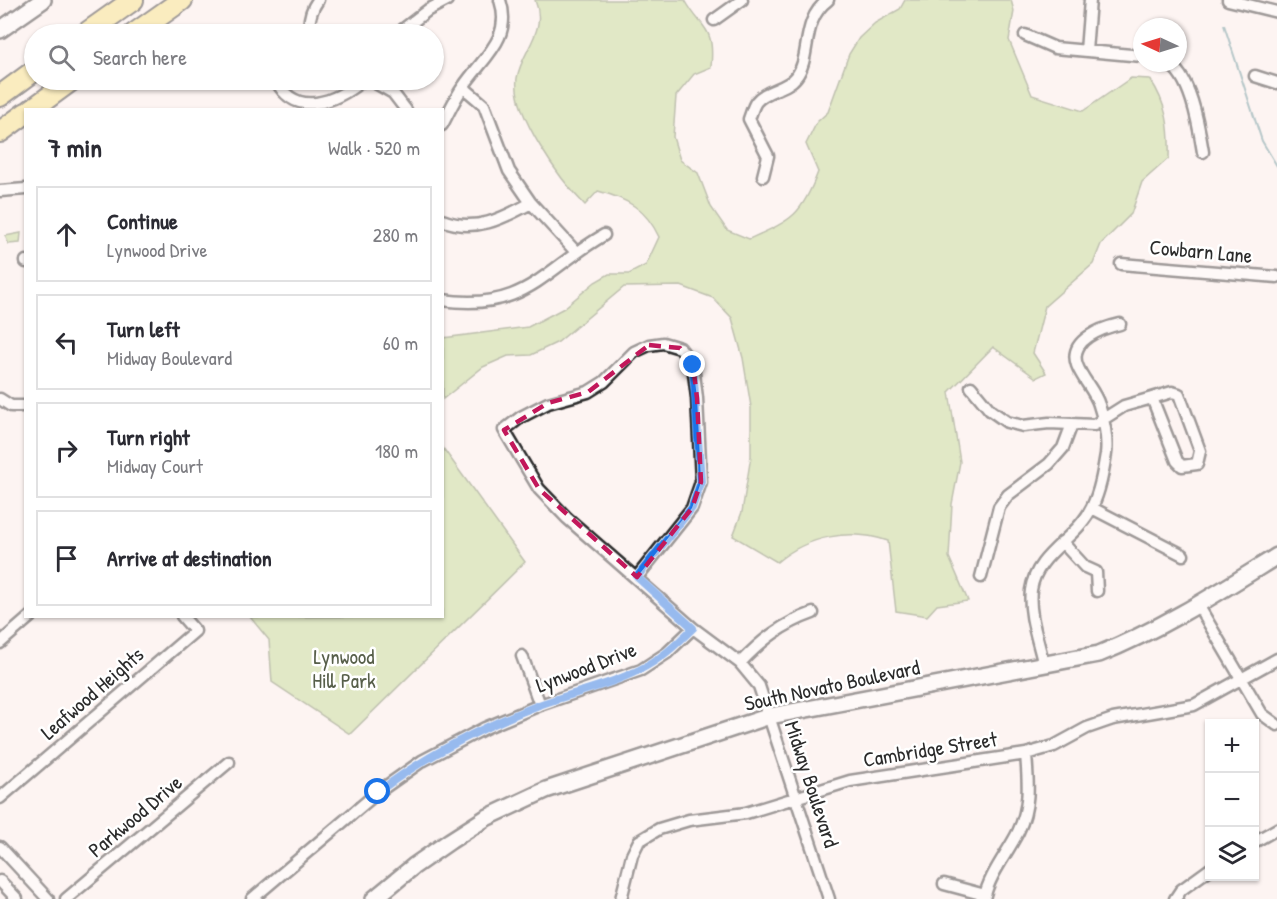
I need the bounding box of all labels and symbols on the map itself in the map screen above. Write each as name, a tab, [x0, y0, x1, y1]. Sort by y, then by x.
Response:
north arrow	[1133, 18, 1187, 72]
street label: Cowbarn Lane	[1148, 232, 1254, 270]
route end	[679, 351, 705, 377]
street label: Lynwood Drive	[532, 635, 640, 699]
street label: Leafwood Heights	[34, 640, 150, 746]
park label: Lynwood Hill Park	[312, 642, 376, 695]
street label: South Novato Boulevard	[742, 652, 922, 718]
street label: Midway Boulevard	[778, 717, 846, 851]
street label: Cambridge Street	[861, 724, 1000, 774]
street label: Parkwood Drive	[82, 768, 188, 864]
route start	[364, 778, 390, 804]

